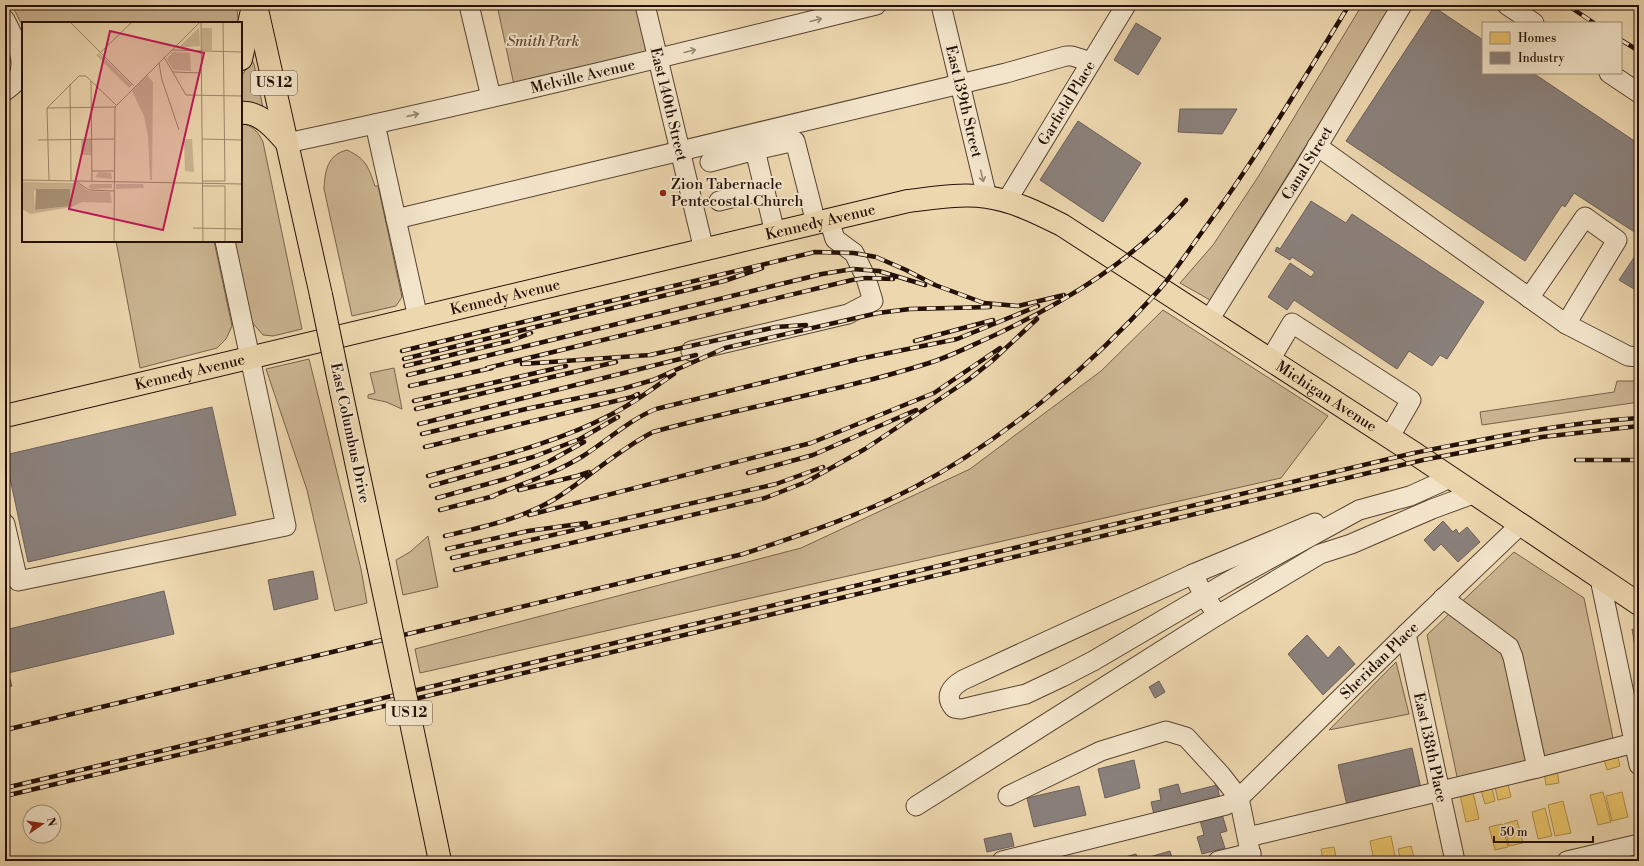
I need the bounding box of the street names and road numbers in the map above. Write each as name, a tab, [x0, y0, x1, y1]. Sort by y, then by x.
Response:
street label: East 139th Street	[941, 43, 987, 160]
street label: East 140th Street	[646, 45, 692, 164]
street label: Melville Avenue	[528, 55, 637, 98]
street label: Garfield Place	[1033, 57, 1099, 149]
road number: US 12	[251, 71, 297, 95]
street label: Canal Street	[1277, 122, 1337, 203]
street label: Kennedy Avenue	[763, 200, 877, 244]
street label: Kennedy Avenue	[448, 275, 562, 319]
street label: Kennedy Avenue	[133, 350, 247, 394]
street label: Michigan Avenue	[1272, 357, 1380, 436]
street label: East Columbus Drive	[326, 361, 374, 505]
street label: Sheridan Place	[1336, 618, 1422, 703]
street label: East 138th Place	[1409, 691, 1452, 804]
road number: US 12	[386, 701, 432, 725]

